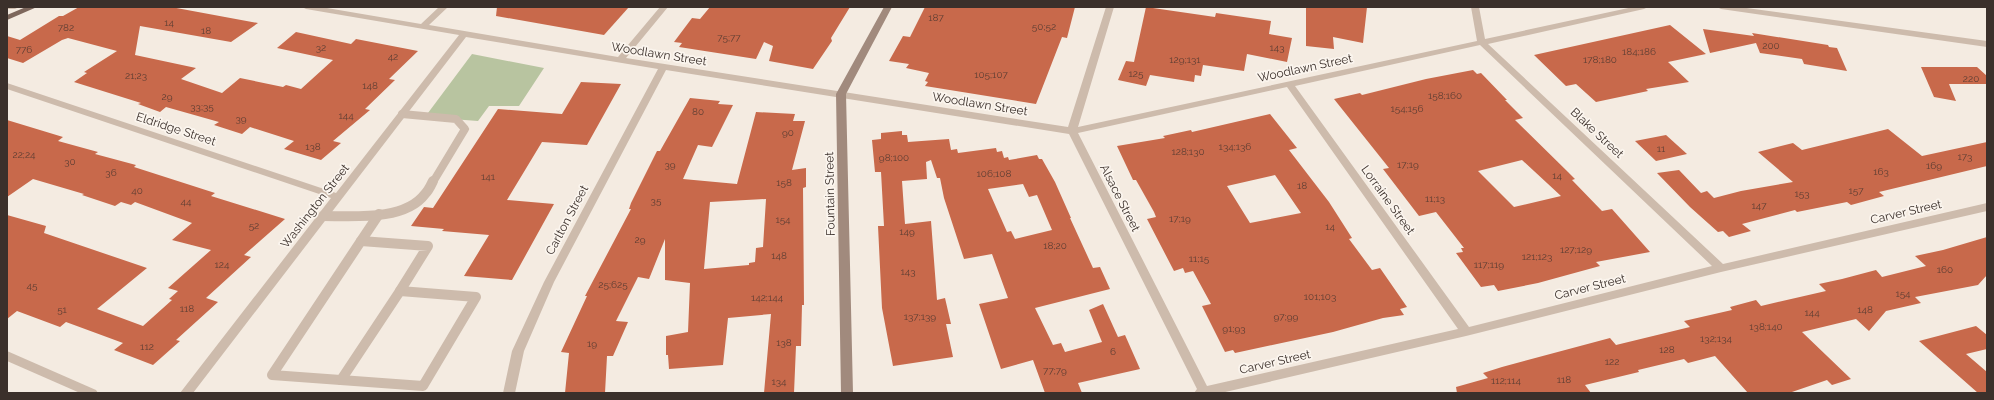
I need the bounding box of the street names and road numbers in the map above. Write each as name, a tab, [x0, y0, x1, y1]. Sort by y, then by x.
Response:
street label: Woodlawn Street	[610, 40, 708, 68]
street label: Woodlawn Street	[1257, 51, 1353, 85]
street label: Woodlawn Street	[931, 90, 1029, 118]
street label: Blake Street	[1568, 105, 1626, 161]
street label: Eldridge Street	[134, 109, 218, 149]
street label: Fountain Street	[822, 152, 838, 236]
street label: Washington Street	[278, 161, 352, 251]
street label: Alsace Street	[1097, 162, 1143, 234]
street label: Lorraine Street	[1358, 163, 1418, 237]
street label: Carlton Street	[543, 183, 591, 257]
street label: Carver Street	[1869, 197, 1943, 227]
street label: Carver Street	[1553, 271, 1627, 303]
street label: Carver Street	[1238, 347, 1312, 377]

